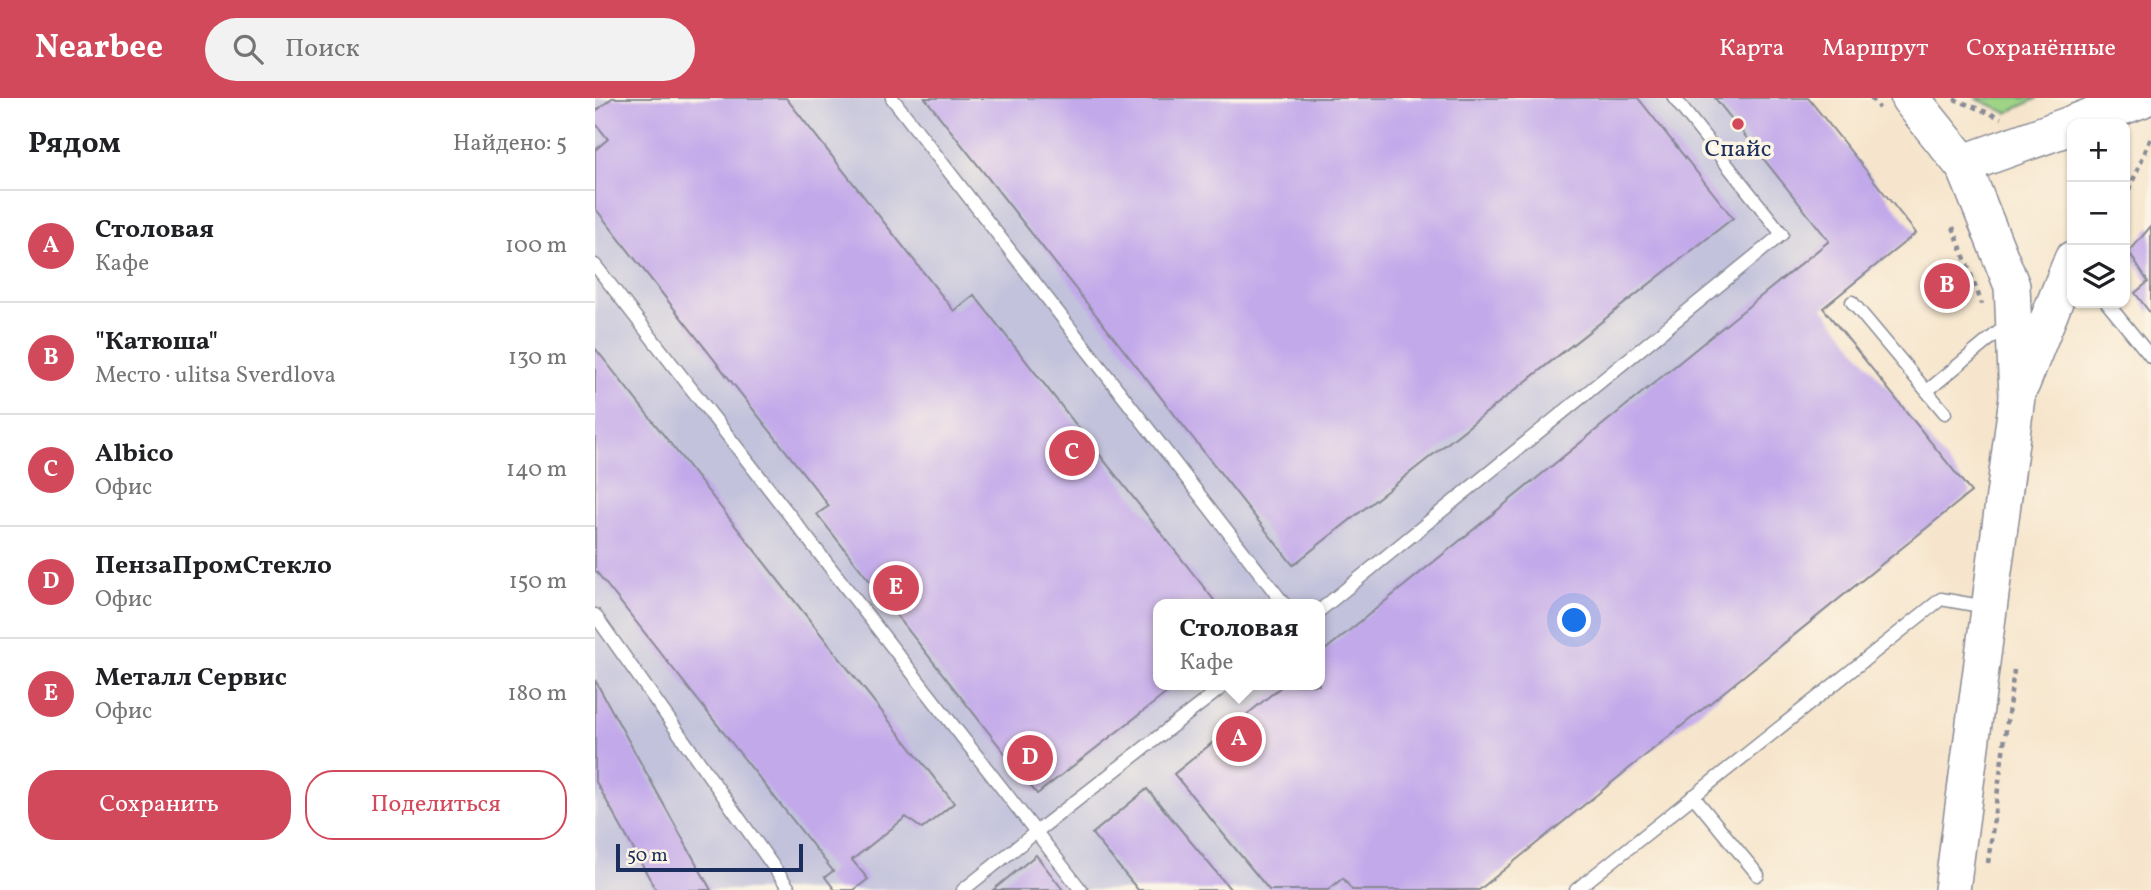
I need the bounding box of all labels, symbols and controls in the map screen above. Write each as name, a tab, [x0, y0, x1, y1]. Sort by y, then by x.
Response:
search box	[205, 18, 695, 81]
text: Nearbee	[35, 26, 163, 72]
icon: search	[229, 30, 267, 68]
text: Поиск	[285, 31, 360, 67]
text: Карта	[1719, 32, 1784, 66]
text: Маршрут	[1822, 32, 1928, 66]
text: Сохранённые	[1966, 32, 2116, 66]
marker: Спайс	[1730, 116, 1746, 132]
map controls	[2067, 119, 2130, 308]
button: +	[2067, 119, 2130, 182]
text: Рядом	[28, 123, 121, 165]
text: Найдено: 5	[453, 128, 567, 160]
place label: Спайс	[1705, 133, 1771, 167]
button: −	[2067, 182, 2130, 245]
text: Столовая	[95, 212, 214, 248]
text: A	[43, 230, 59, 262]
text: 100 m	[505, 230, 567, 262]
button: layers	[2067, 245, 2130, 308]
text: Кафе	[95, 248, 149, 280]
pin: B	[1924, 260, 1970, 312]
text: "Катюша"	[95, 324, 218, 360]
text: B	[43, 342, 59, 374]
text: 130 m	[508, 342, 567, 374]
text: Место · ulitsa Sverdlova	[95, 360, 336, 392]
pin: C	[1049, 427, 1095, 479]
text: Albico	[95, 436, 174, 472]
text: C	[44, 454, 58, 486]
text: 140 m	[506, 454, 567, 486]
text: Офис	[95, 472, 152, 504]
text: ПензаПромСтекло	[95, 548, 332, 584]
pin: E	[873, 562, 919, 614]
text: D	[43, 566, 59, 598]
text: 150 m	[509, 566, 567, 598]
text: Офис	[95, 584, 152, 616]
popup	[1153, 599, 1325, 690]
your location	[1557, 603, 1591, 637]
text: Столовая	[1179, 611, 1299, 647]
text: Кафе	[1179, 647, 1234, 679]
text: Металл Сервис	[95, 660, 287, 696]
text: E	[44, 678, 58, 710]
text: 180 m	[508, 678, 567, 710]
text: Офис	[95, 696, 152, 728]
pin: A	[1216, 713, 1262, 765]
pin: D	[1007, 732, 1053, 784]
button: Сохранить	[28, 770, 291, 840]
button: Поделиться	[305, 770, 567, 840]
scale bar	[616, 841, 803, 873]
text: 50 m	[627, 843, 668, 869]

